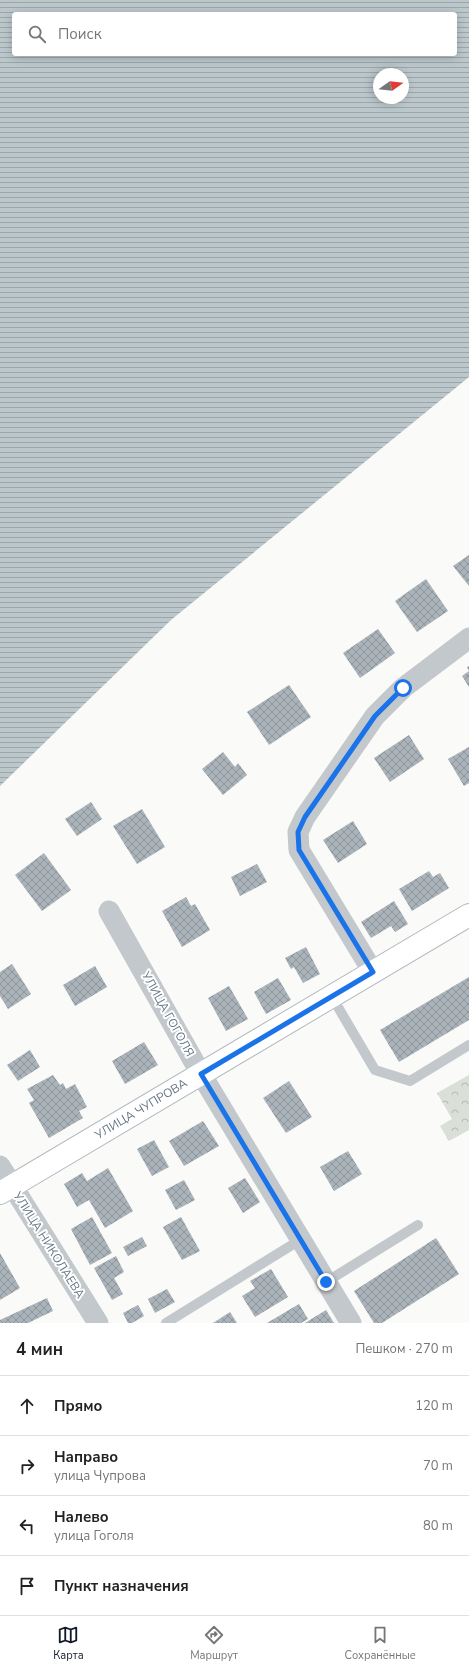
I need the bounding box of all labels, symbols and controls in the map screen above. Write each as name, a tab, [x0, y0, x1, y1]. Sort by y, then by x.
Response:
search box	[12, 12, 457, 56]
icon: search	[26, 23, 48, 45]
text: Поиск	[58, 24, 102, 44]
north arrow	[373, 68, 409, 104]
route start	[394, 679, 412, 697]
street label: УЛИЦА ГОГОЛЯ	[138, 968, 198, 1059]
street label: УЛИЦА ЧУПРОВА	[91, 1075, 190, 1143]
street label: УЛИЦА НИКОЛАЕВА	[9, 1188, 89, 1302]
route end	[317, 1273, 335, 1291]
text: 4 мин	[16, 1338, 63, 1361]
text: Пешком · 270 m	[355, 1340, 453, 1358]
icon: ahead	[16, 1395, 38, 1417]
text: Прямо	[54, 1396, 102, 1416]
text: 120 m	[415, 1397, 453, 1415]
text: Направо	[54, 1447, 118, 1467]
icon: right	[16, 1455, 38, 1477]
text: 70 m	[423, 1457, 453, 1475]
text: улица Чупрова	[54, 1467, 146, 1485]
text: Налево	[54, 1507, 109, 1527]
icon: left	[16, 1515, 38, 1537]
text: 80 m	[423, 1517, 453, 1535]
text: улица Гоголя	[54, 1527, 134, 1545]
icon: arrive	[16, 1575, 38, 1597]
text: Пункт назначения	[54, 1576, 189, 1596]
tab: Карта	[53, 1624, 84, 1663]
tab: Маршрут	[190, 1624, 238, 1663]
tab: Сохранённые	[345, 1624, 416, 1663]

